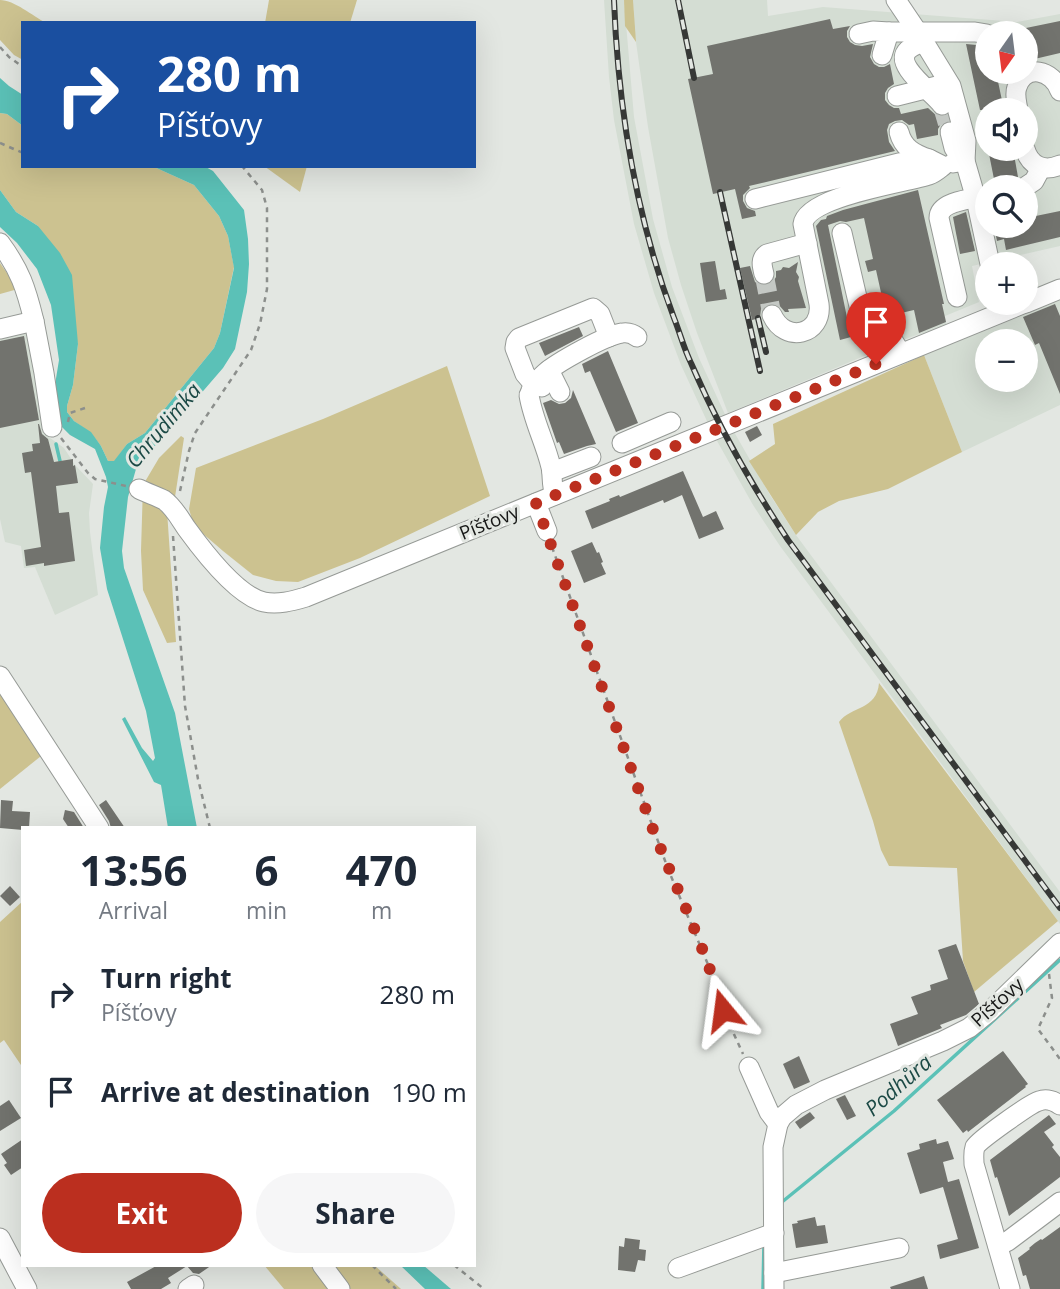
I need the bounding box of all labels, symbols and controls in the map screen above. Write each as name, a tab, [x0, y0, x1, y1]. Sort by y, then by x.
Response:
north arrow	[975, 21, 1038, 84]
map controls	[975, 21, 1038, 392]
text: 280 m	[157, 40, 302, 106]
icon: right	[42, 49, 133, 140]
button: sound	[975, 98, 1038, 161]
text: Píšťovy	[157, 103, 262, 146]
button: search	[975, 175, 1038, 238]
button: +	[975, 252, 1038, 315]
pin	[846, 292, 906, 364]
icon: arrive	[857, 303, 895, 341]
button: −	[975, 329, 1038, 392]
water label: Chrudimka	[119, 377, 207, 473]
street label: Píšťovy	[455, 498, 523, 546]
text: 13:56	[79, 841, 187, 898]
text: 6	[254, 841, 279, 898]
text: 470	[346, 841, 418, 898]
text: Arrival	[99, 894, 168, 926]
text: min	[246, 894, 287, 926]
text: m	[371, 894, 392, 926]
text: Turn right	[101, 960, 232, 996]
street label: Píšťovy	[965, 971, 1029, 1033]
position arrow	[686, 973, 760, 1047]
icon: right	[42, 975, 80, 1013]
text: 280 m	[380, 976, 455, 1012]
text: Píšťovy	[101, 996, 177, 1028]
water label: Podhůra	[859, 1048, 938, 1122]
icon: arrive	[42, 1073, 80, 1111]
text: Arrive at destination	[101, 1074, 370, 1110]
text: 190 m	[391, 1074, 467, 1110]
button: Exit	[42, 1173, 242, 1253]
button: Share	[256, 1173, 455, 1253]

